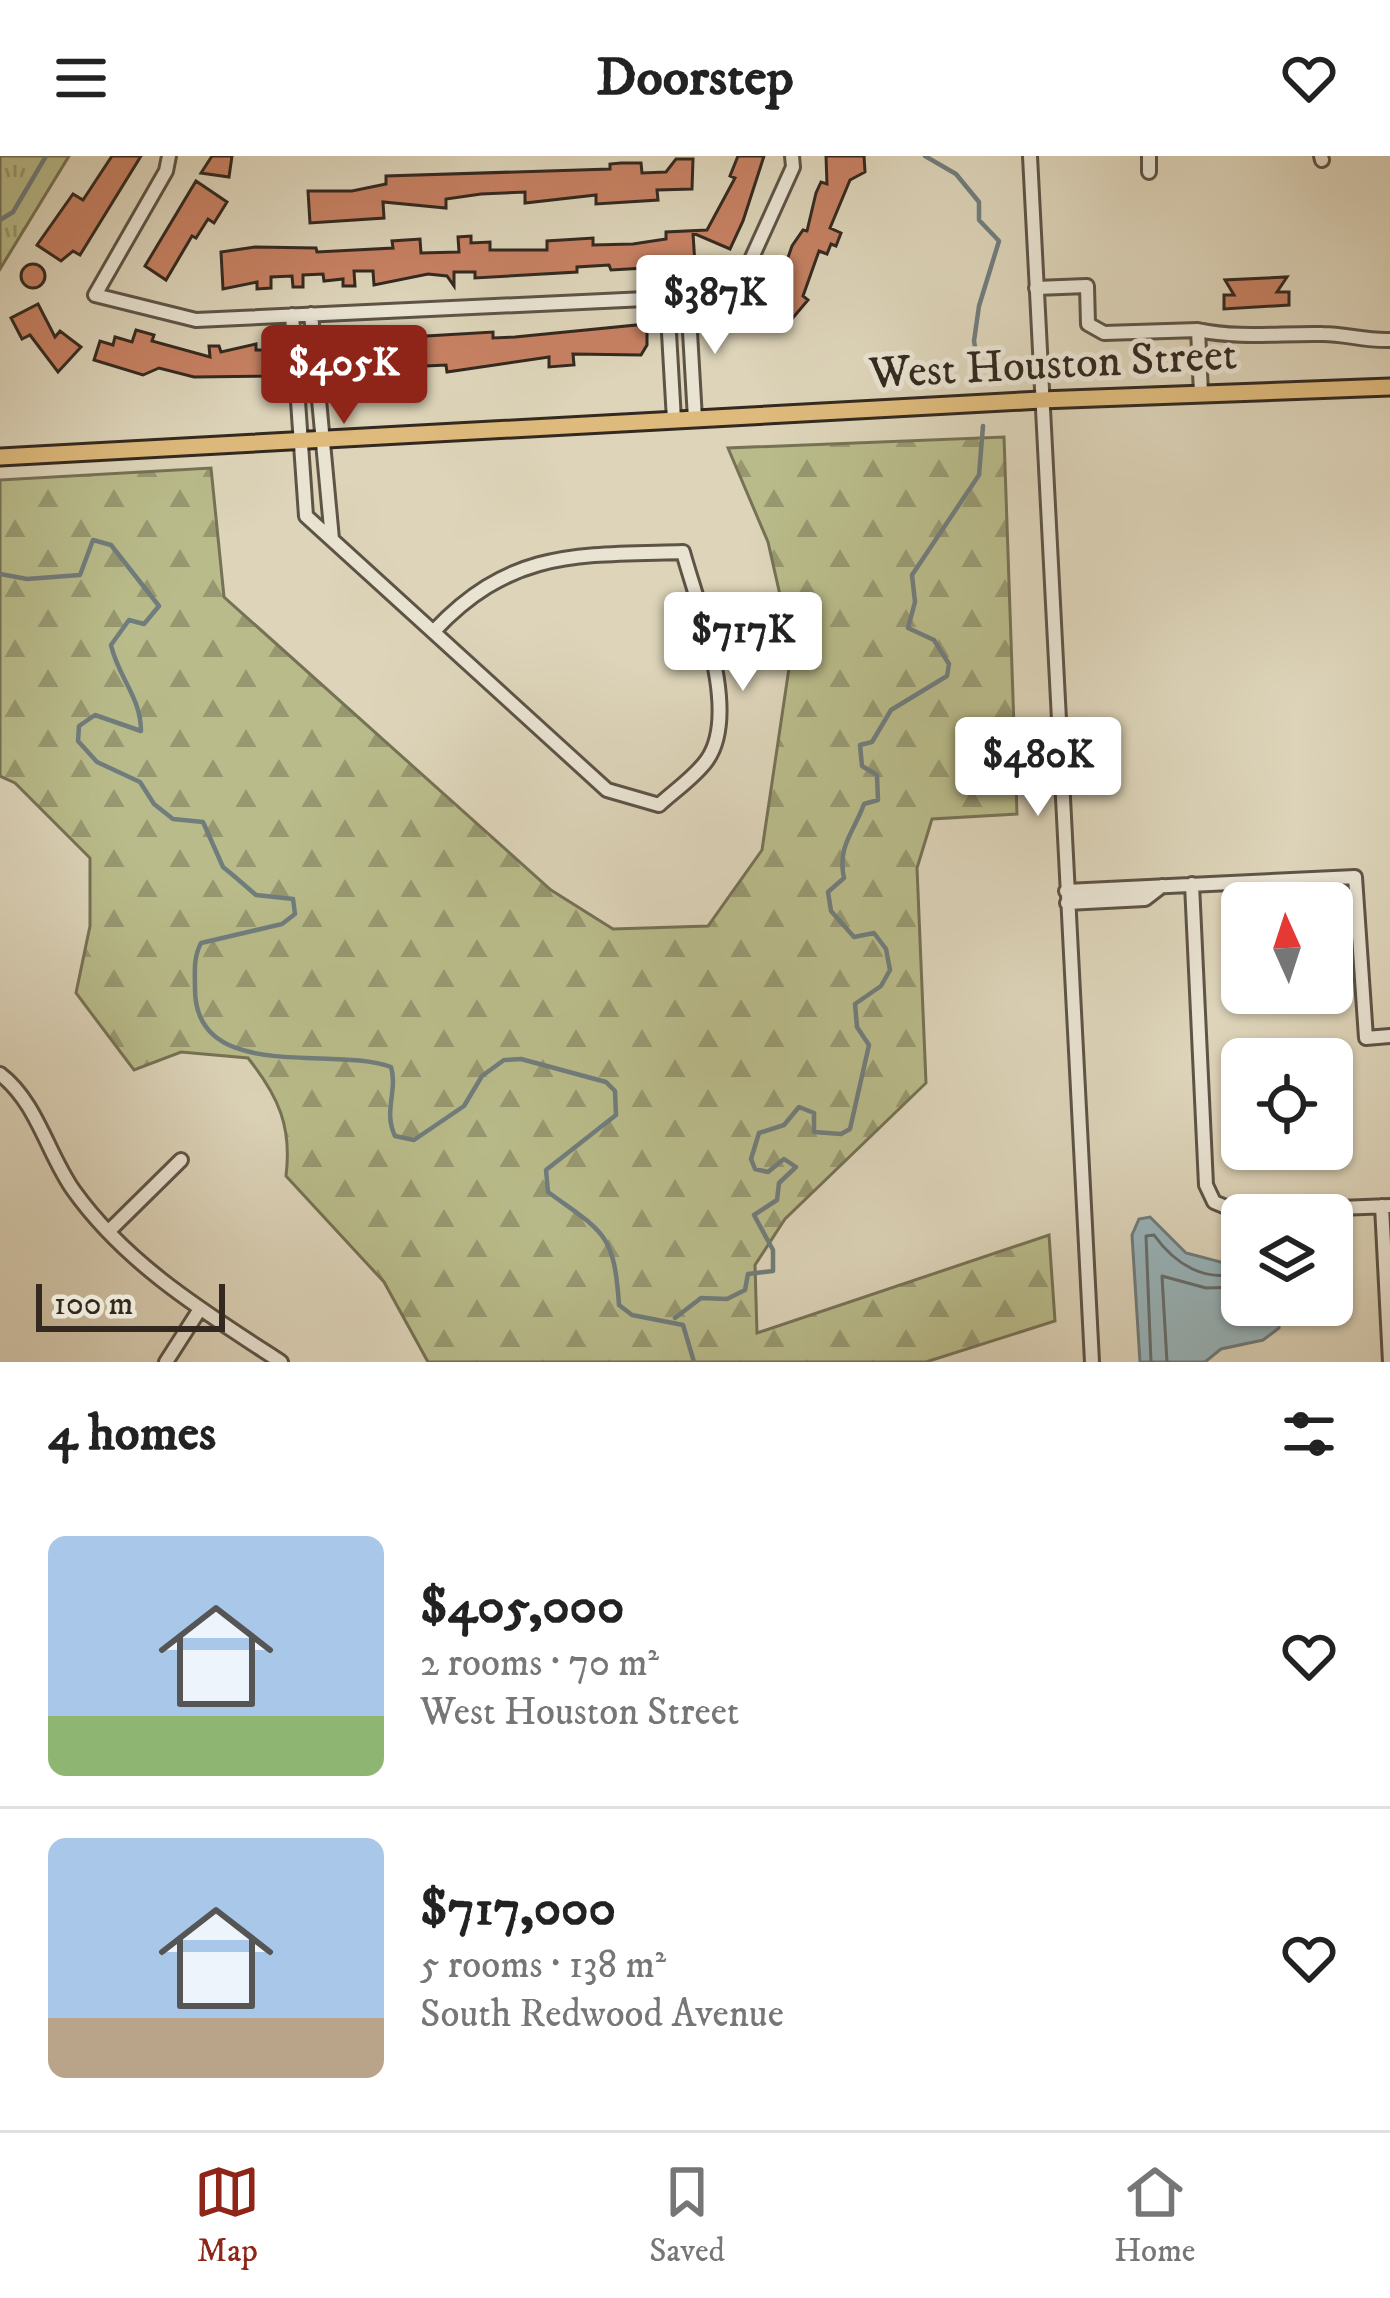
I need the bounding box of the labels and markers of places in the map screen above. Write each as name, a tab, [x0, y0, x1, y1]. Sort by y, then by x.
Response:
pin: $387K	[631, 255, 799, 357]
pin: $405K	[260, 325, 428, 427]
pin: $717K	[659, 592, 827, 694]
pin: $480K	[954, 717, 1122, 819]

